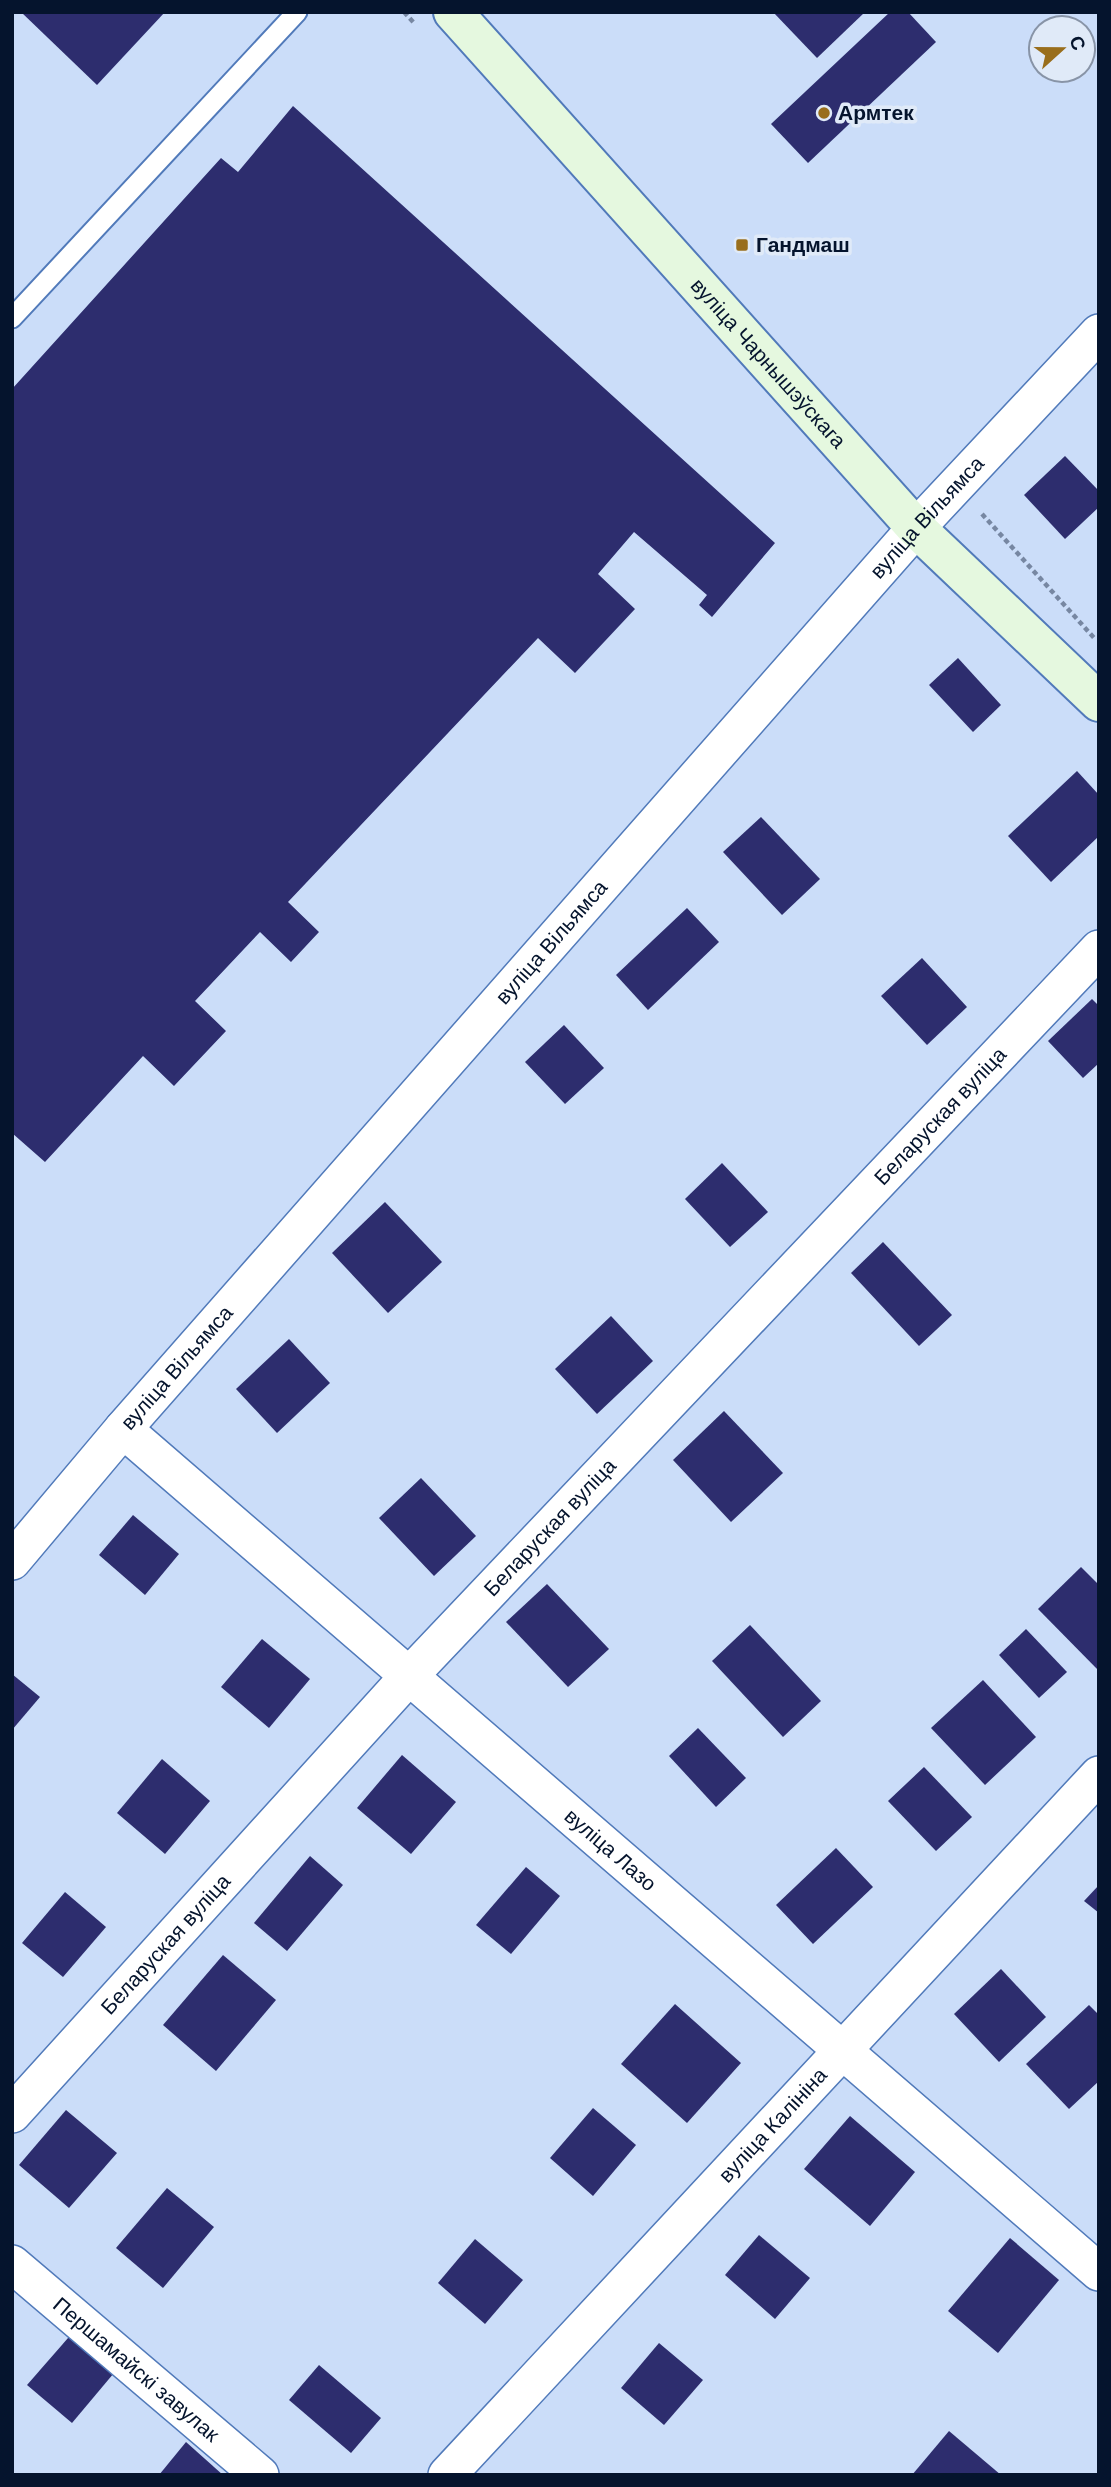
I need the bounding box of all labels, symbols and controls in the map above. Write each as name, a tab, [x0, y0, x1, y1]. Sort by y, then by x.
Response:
north arrow	[1027, 14, 1097, 84]
text: С	[1063, 32, 1092, 54]
place label: Армтек	[838, 99, 914, 127]
marker: Армтек	[816, 105, 832, 121]
place label: Гандмаш	[756, 231, 850, 259]
marker: Гандмаш	[734, 237, 750, 253]
street label: вуліца Чарнышэўскага	[684, 272, 852, 455]
street label: вуліца Вільямса	[864, 450, 991, 585]
street label: вуліца Вільямса	[489, 874, 614, 1010]
street label: Беларуская вуліца	[868, 1041, 1013, 1191]
street label: вуліца Вільямса	[115, 1299, 239, 1436]
street label: Беларуская вуліца	[478, 1452, 623, 1603]
street label: вуліца Лазо	[558, 1802, 662, 1898]
street label: Беларуская вуліца	[95, 1868, 237, 2021]
street label: вуліца Калініна	[712, 2062, 833, 2189]
street label: Першамайскі завулак	[47, 2291, 226, 2449]

